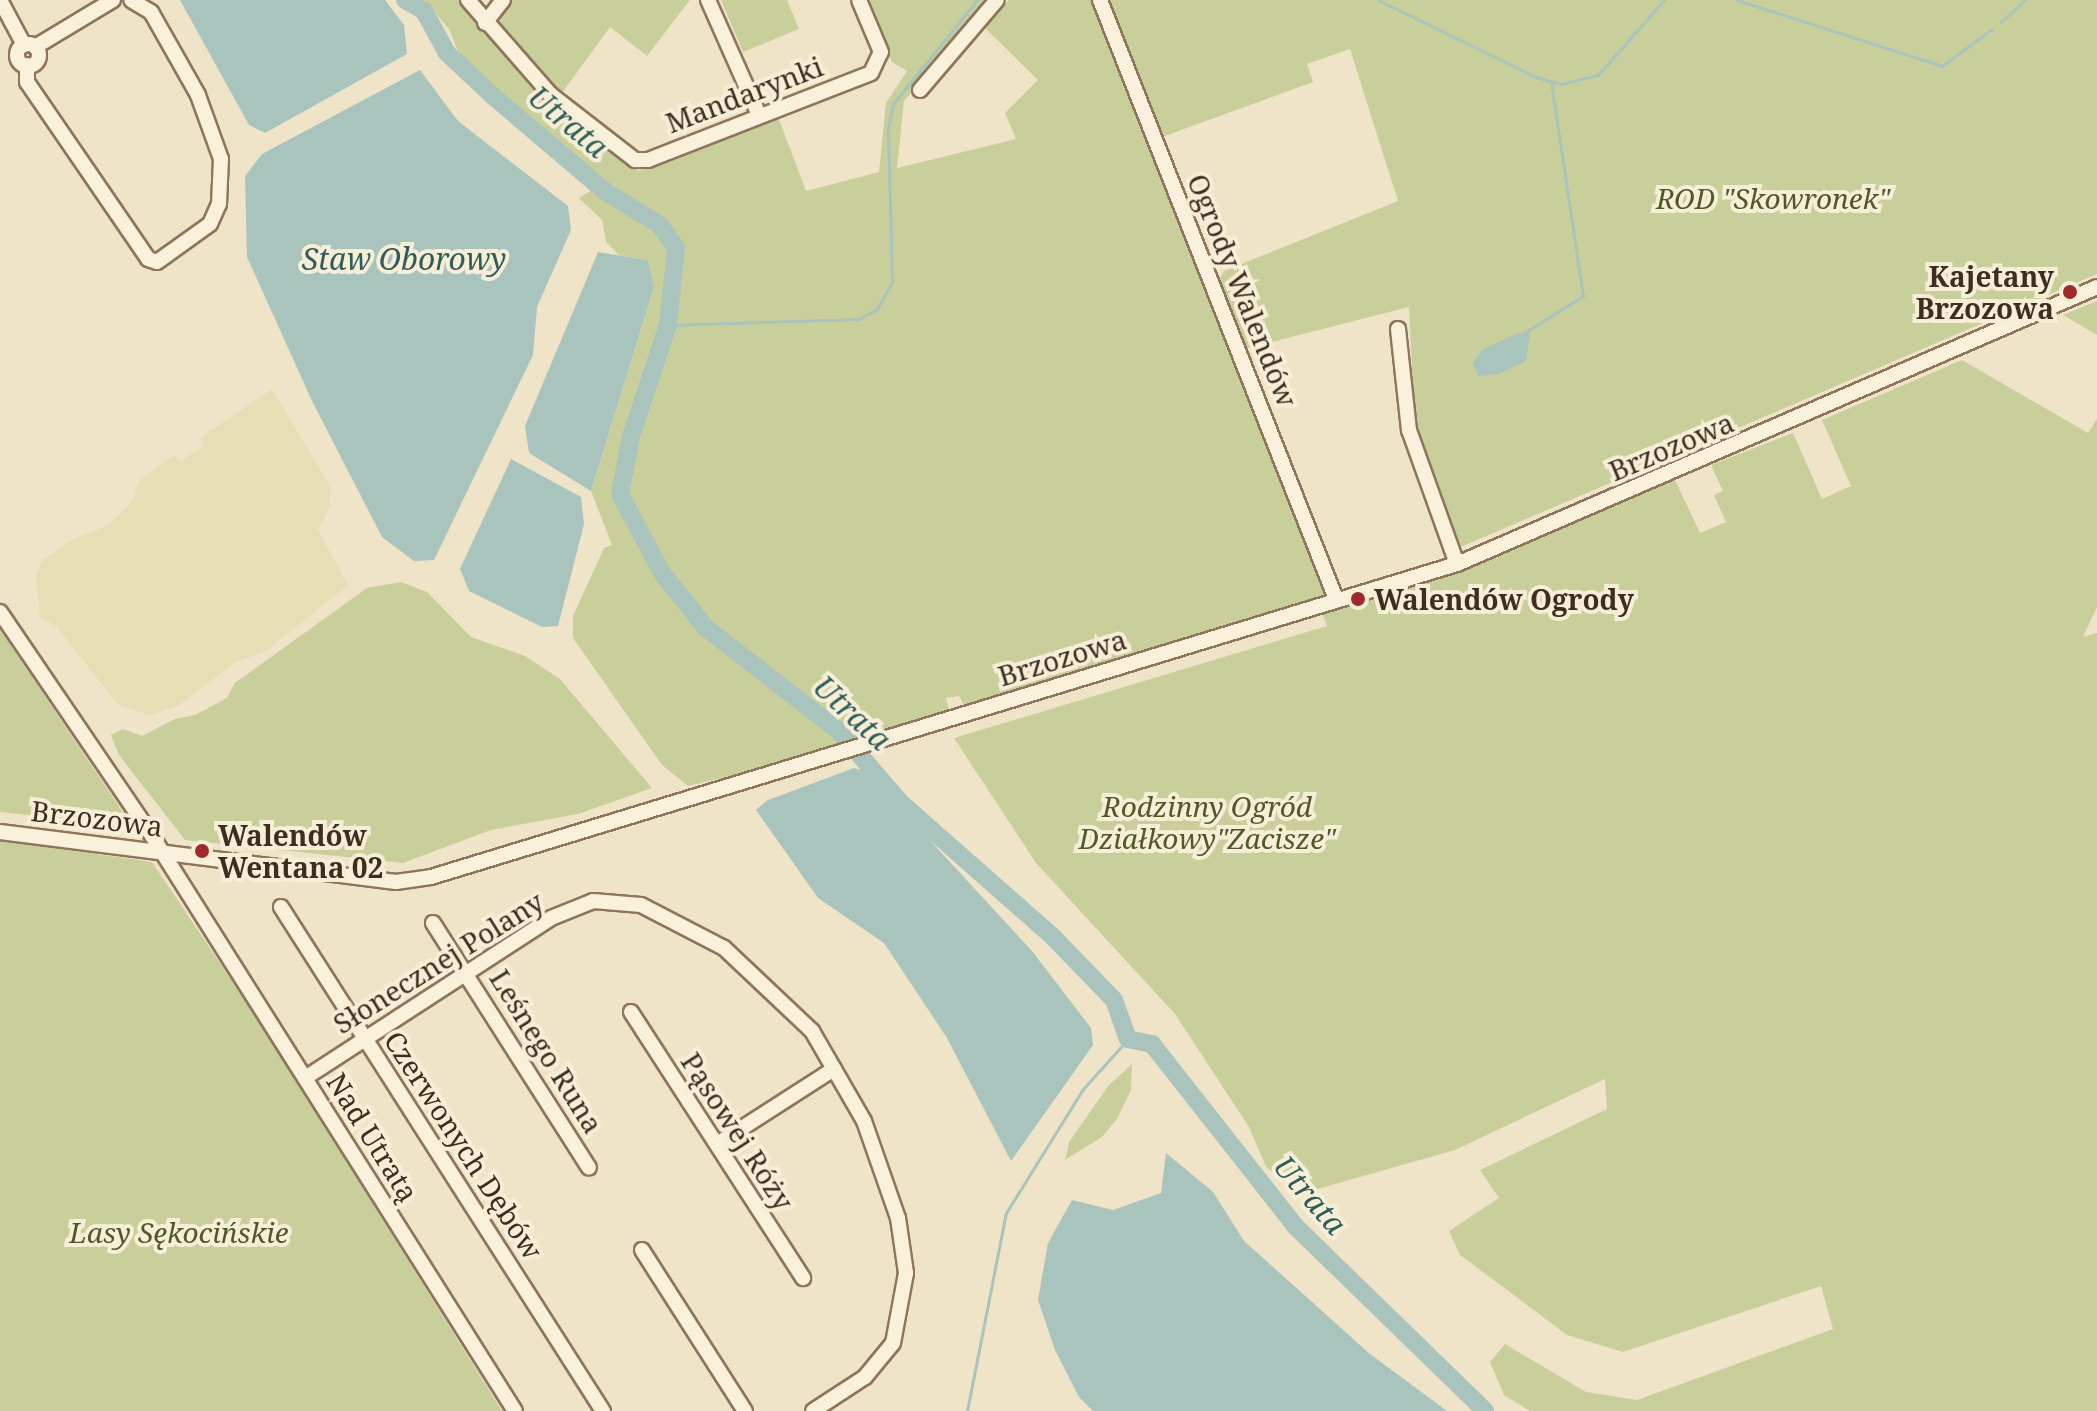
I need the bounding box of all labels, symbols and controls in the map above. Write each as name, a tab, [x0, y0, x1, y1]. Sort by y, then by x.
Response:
street label: Mandarynki	[661, 49, 827, 139]
water label: Utrata	[521, 79, 615, 165]
street label: Ogrody Walendów	[1181, 169, 1305, 411]
park label: ROD "Skowronek"	[1656, 181, 1890, 215]
water label: Staw Oborowy	[302, 241, 506, 277]
place label: Kajetany Brzozowa	[1916, 259, 2054, 325]
marker: Kajetany Brzozowa	[2061, 283, 2079, 301]
street label: Brzozowa	[1604, 405, 1738, 487]
place label: Walendów Ogrody	[1374, 582, 1634, 616]
marker: Walendów Ogrody	[1349, 590, 1367, 608]
street label: Brzozowa	[994, 622, 1130, 692]
water label: Utrata	[806, 668, 898, 758]
park label: Rodzinny Ogród Działkowy"Zacisze"	[1079, 789, 1335, 855]
street label: Brzozowa	[29, 793, 165, 843]
place label: Walendów Wentana 02	[218, 818, 383, 884]
marker: Walendów Wentana 02	[193, 842, 211, 860]
street label: Słonecznej Polany	[327, 884, 549, 1040]
street label: Leśnego Runa	[483, 963, 611, 1139]
street label: Czerwonych Dębów	[378, 1025, 550, 1265]
street label: Pąsowej Róży	[675, 1046, 801, 1216]
street label: Nad Utratą	[320, 1066, 426, 1208]
water label: Utrata	[1266, 1148, 1354, 1242]
park label: Lasy Sękocińskie	[69, 1215, 289, 1249]

